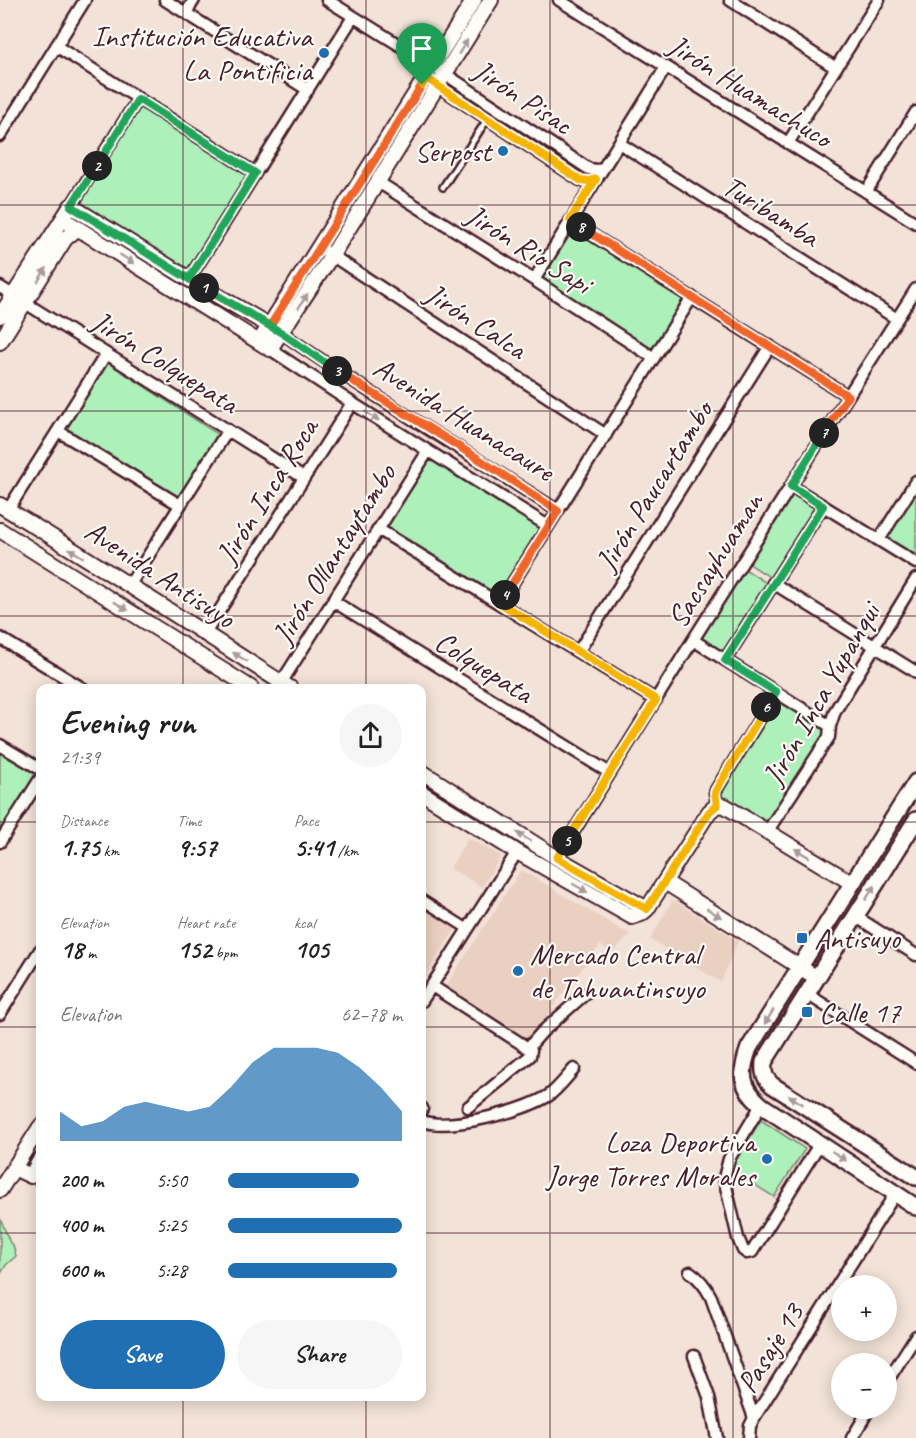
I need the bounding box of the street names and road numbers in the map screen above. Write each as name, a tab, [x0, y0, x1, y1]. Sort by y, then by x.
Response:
street label: Jirón Huamachuco	[660, 25, 842, 158]
street label: Jirón Pisac	[465, 50, 580, 143]
street label: Turibamba	[716, 167, 828, 256]
street label: Jirón Rio Sapi	[458, 195, 602, 304]
street label: Jirón Calca	[417, 273, 535, 369]
street label: Jirón Colquepata	[83, 301, 247, 423]
street label: Avenida Huanacaure	[367, 348, 563, 491]
street label: Jirón Paucartambo	[586, 391, 723, 580]
street label: Jirón Inca Roca	[206, 409, 328, 572]
street label: Jirón Ollantaytambo	[262, 456, 405, 653]
street label: Sacsayhuaman	[658, 484, 772, 635]
street label: Avenida Antisuyo	[78, 511, 243, 637]
street label: Jirón Inca Yupanqui	[753, 593, 890, 794]
street label: Colquepata	[428, 622, 542, 713]
street label: Pasaje 13	[728, 1294, 813, 1400]

